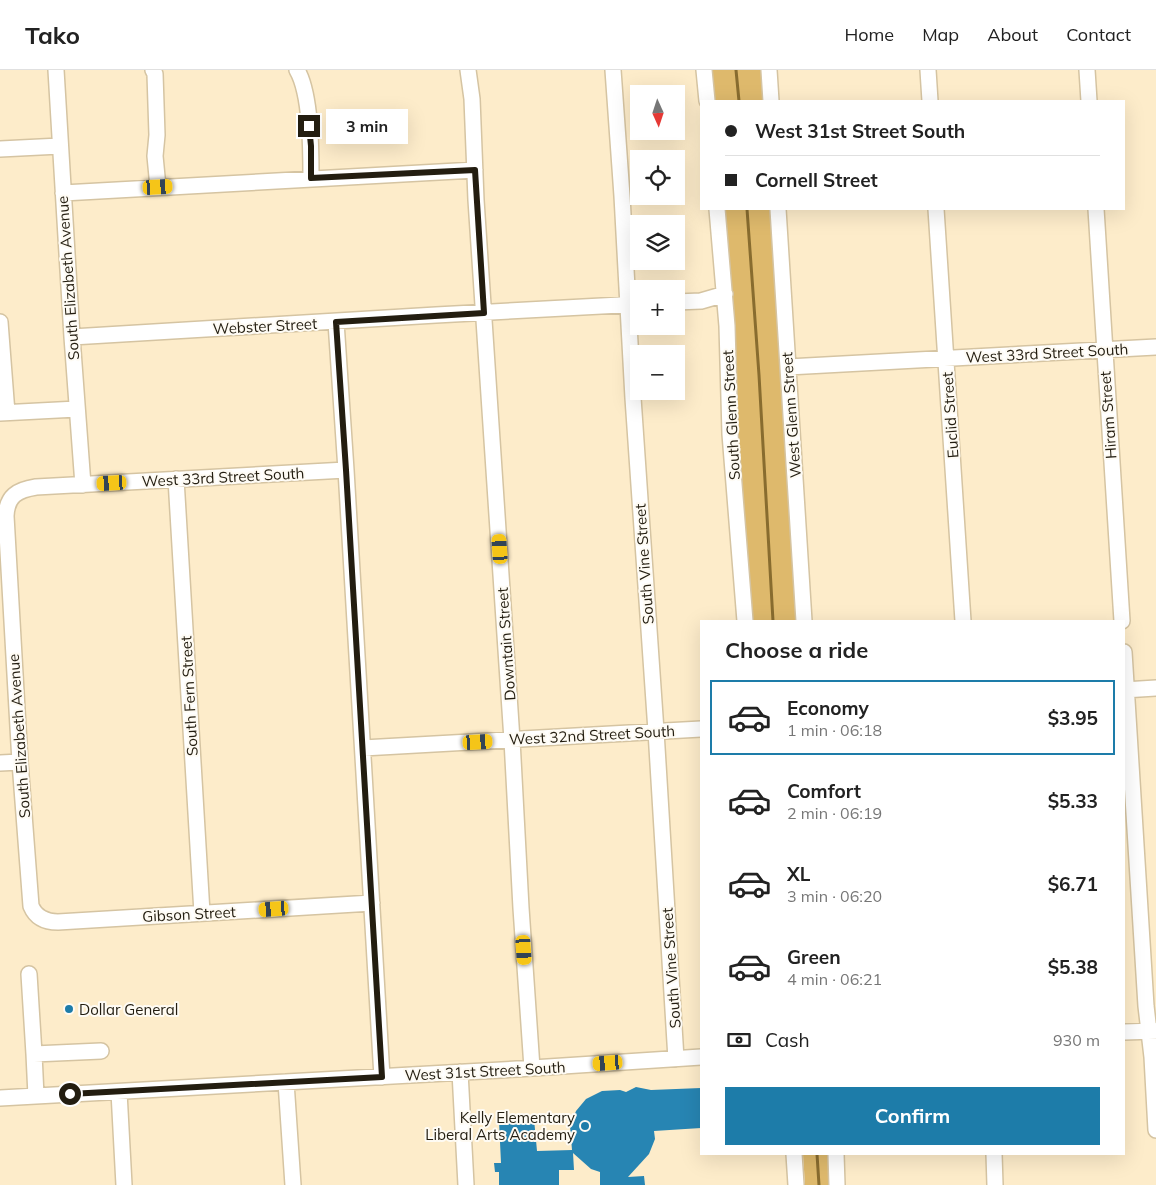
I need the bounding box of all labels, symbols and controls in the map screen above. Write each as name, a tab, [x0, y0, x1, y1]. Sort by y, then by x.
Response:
text: Tako	[25, 20, 80, 50]
text: Home	[844, 23, 894, 46]
text: Map	[922, 23, 959, 46]
text: About	[987, 23, 1038, 46]
text: Contact	[1066, 23, 1131, 46]
north arrow	[630, 85, 685, 140]
map controls	[630, 85, 685, 400]
callout: 3 min	[326, 108, 409, 144]
route end	[298, 115, 320, 137]
text: 3 min	[346, 116, 388, 136]
text: West 31st Street South	[755, 119, 965, 143]
button: locate	[630, 150, 685, 205]
text: Cornell Street	[755, 168, 878, 192]
car	[142, 179, 173, 195]
street label: South Elizabeth Avenue	[53, 195, 83, 361]
button: layers	[630, 215, 685, 270]
button: +	[630, 280, 685, 335]
street label: Webster Street	[212, 314, 318, 338]
street label: West 33rd Street South	[965, 339, 1129, 367]
button: −	[630, 345, 685, 400]
street label: South Glenn Street	[718, 349, 744, 481]
street label: West Glenn Street	[777, 351, 805, 479]
street label: Hiram Street	[1095, 370, 1121, 460]
street label: Euclid Street	[938, 371, 962, 459]
street label: West 33rd Street South	[141, 463, 305, 491]
car	[96, 475, 127, 491]
street label: South Vine Street	[630, 503, 658, 625]
car	[491, 534, 508, 564]
street label: Downtain Street	[493, 587, 519, 701]
street label: South Fern Street	[176, 635, 202, 757]
text: Choose a ride	[725, 636, 868, 664]
street label: South Elizabeth Avenue	[4, 653, 34, 819]
icon: car	[727, 695, 772, 740]
text: Economy	[787, 696, 869, 720]
text: $3.95	[1048, 706, 1098, 730]
text: 1 min · 06:18	[787, 720, 882, 740]
street label: West 32nd Street South	[509, 721, 675, 749]
car	[462, 734, 493, 750]
icon: car	[727, 778, 772, 823]
text: Comfort	[787, 779, 861, 803]
text: $5.33	[1048, 789, 1098, 813]
text: 2 min · 06:19	[787, 803, 882, 823]
icon: car	[727, 861, 772, 906]
text: XL	[787, 862, 810, 886]
text: $6.71	[1048, 872, 1098, 896]
text: 3 min · 06:20	[787, 886, 882, 906]
car	[258, 900, 289, 918]
street label: Gibson Street	[142, 902, 236, 926]
street label: South Vine Street	[657, 907, 685, 1029]
car	[515, 935, 532, 965]
icon: car	[727, 944, 772, 989]
text: Green	[787, 945, 841, 969]
text: $5.38	[1048, 955, 1098, 979]
text: 4 min · 06:21	[787, 969, 882, 989]
place label: Dollar General	[79, 1000, 178, 1019]
marker: Dollar General	[63, 1003, 75, 1015]
icon: cash	[725, 1026, 753, 1054]
text: Cash	[765, 1028, 810, 1052]
text: 930 m	[1053, 1030, 1100, 1050]
car	[592, 1054, 623, 1072]
street label: West 31st Street South	[404, 1057, 566, 1085]
route start	[59, 1083, 81, 1105]
button: Confirm	[725, 1087, 1100, 1145]
place label: Kelly Elementary Liberal Arts Academy	[425, 1108, 575, 1144]
marker: Kelly Elementary Liberal Arts Academy	[579, 1120, 591, 1132]

